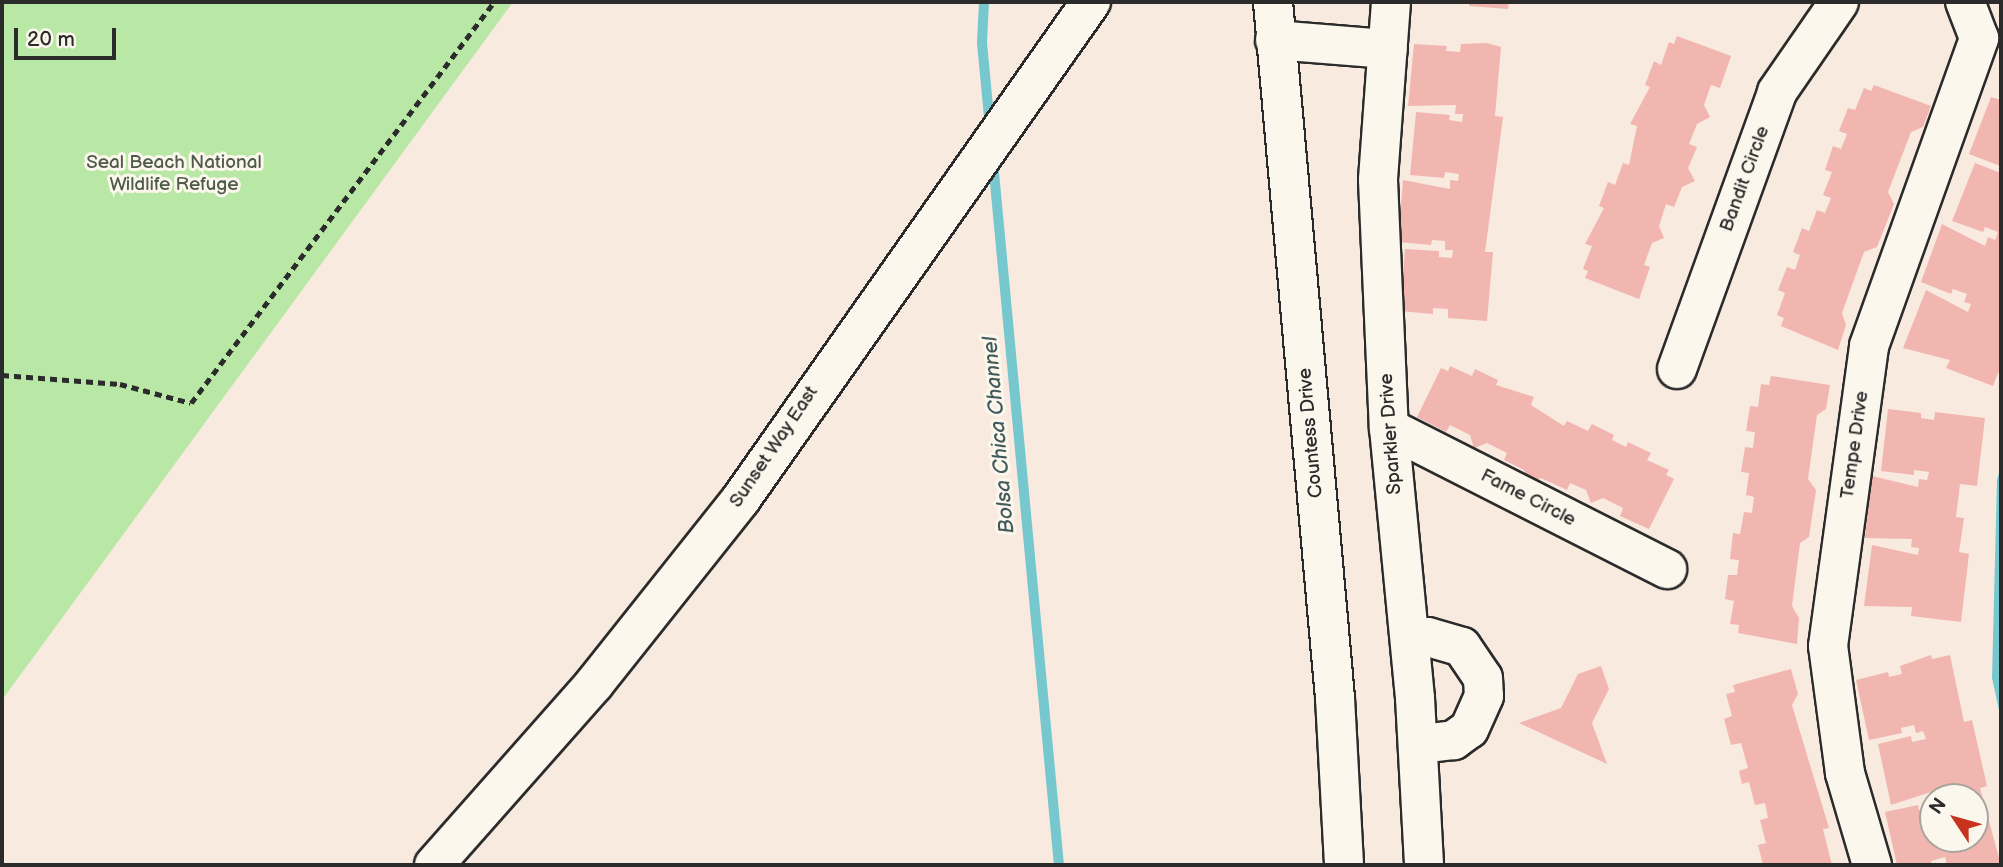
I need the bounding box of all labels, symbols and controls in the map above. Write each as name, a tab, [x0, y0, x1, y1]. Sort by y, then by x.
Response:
scale bar	[18, 14, 119, 58]
text: 20 m	[27, 27, 75, 52]
street label: Bandit Circle	[1715, 123, 1775, 235]
park label: Seal Beach National Wildlife Refuge	[86, 152, 262, 196]
water label: Bolsa Chica Channel	[978, 335, 1020, 535]
street label: Countess Drive	[1294, 367, 1328, 499]
street label: Sparkler Drive	[1375, 373, 1407, 495]
street label: Sunset Way East	[724, 381, 824, 513]
street label: Tempe Drive	[1836, 390, 1874, 500]
street label: Fame Circle	[1477, 464, 1579, 532]
north arrow	[1919, 783, 1989, 853]
text: N	[1925, 794, 1952, 819]

